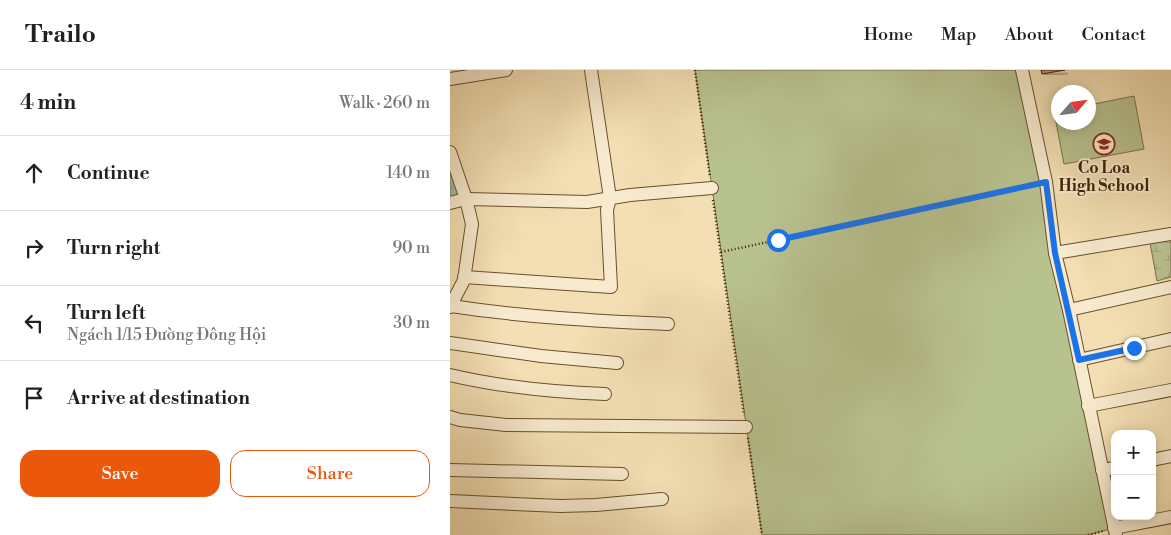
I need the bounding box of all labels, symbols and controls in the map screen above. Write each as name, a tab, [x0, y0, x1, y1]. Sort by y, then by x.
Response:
text: Trailo	[25, 20, 96, 50]
text: Home	[864, 23, 913, 46]
text: Map	[941, 23, 977, 46]
text: About	[1005, 23, 1054, 46]
text: Contact	[1082, 23, 1146, 46]
north arrow	[1051, 85, 1096, 130]
text: 4 min	[20, 90, 76, 116]
text: Walk · 260 m	[339, 93, 430, 113]
school or university icon: Co Loa High School	[1092, 132, 1116, 156]
place label: Co Loa High School	[1058, 158, 1150, 196]
icon: ahead	[20, 159, 48, 187]
text: Continue	[67, 161, 150, 185]
text: 140 m	[386, 163, 430, 183]
route start	[767, 229, 790, 252]
icon: right	[20, 234, 48, 262]
text: Turn right	[67, 236, 160, 260]
text: 90 m	[392, 238, 430, 258]
text: Turn left	[67, 301, 146, 325]
icon: left	[20, 309, 48, 337]
text: 30 m	[393, 313, 430, 333]
text: Ngách 1/15 Đường Đông Hội	[67, 325, 266, 345]
route end	[1123, 337, 1146, 360]
icon: arrive	[20, 384, 48, 412]
text: Arrive at destination	[67, 386, 250, 410]
map controls	[1111, 430, 1156, 520]
button: +	[1111, 430, 1156, 475]
button: Save	[20, 450, 220, 497]
button: Share	[230, 450, 430, 497]
button: −	[1111, 475, 1156, 520]

